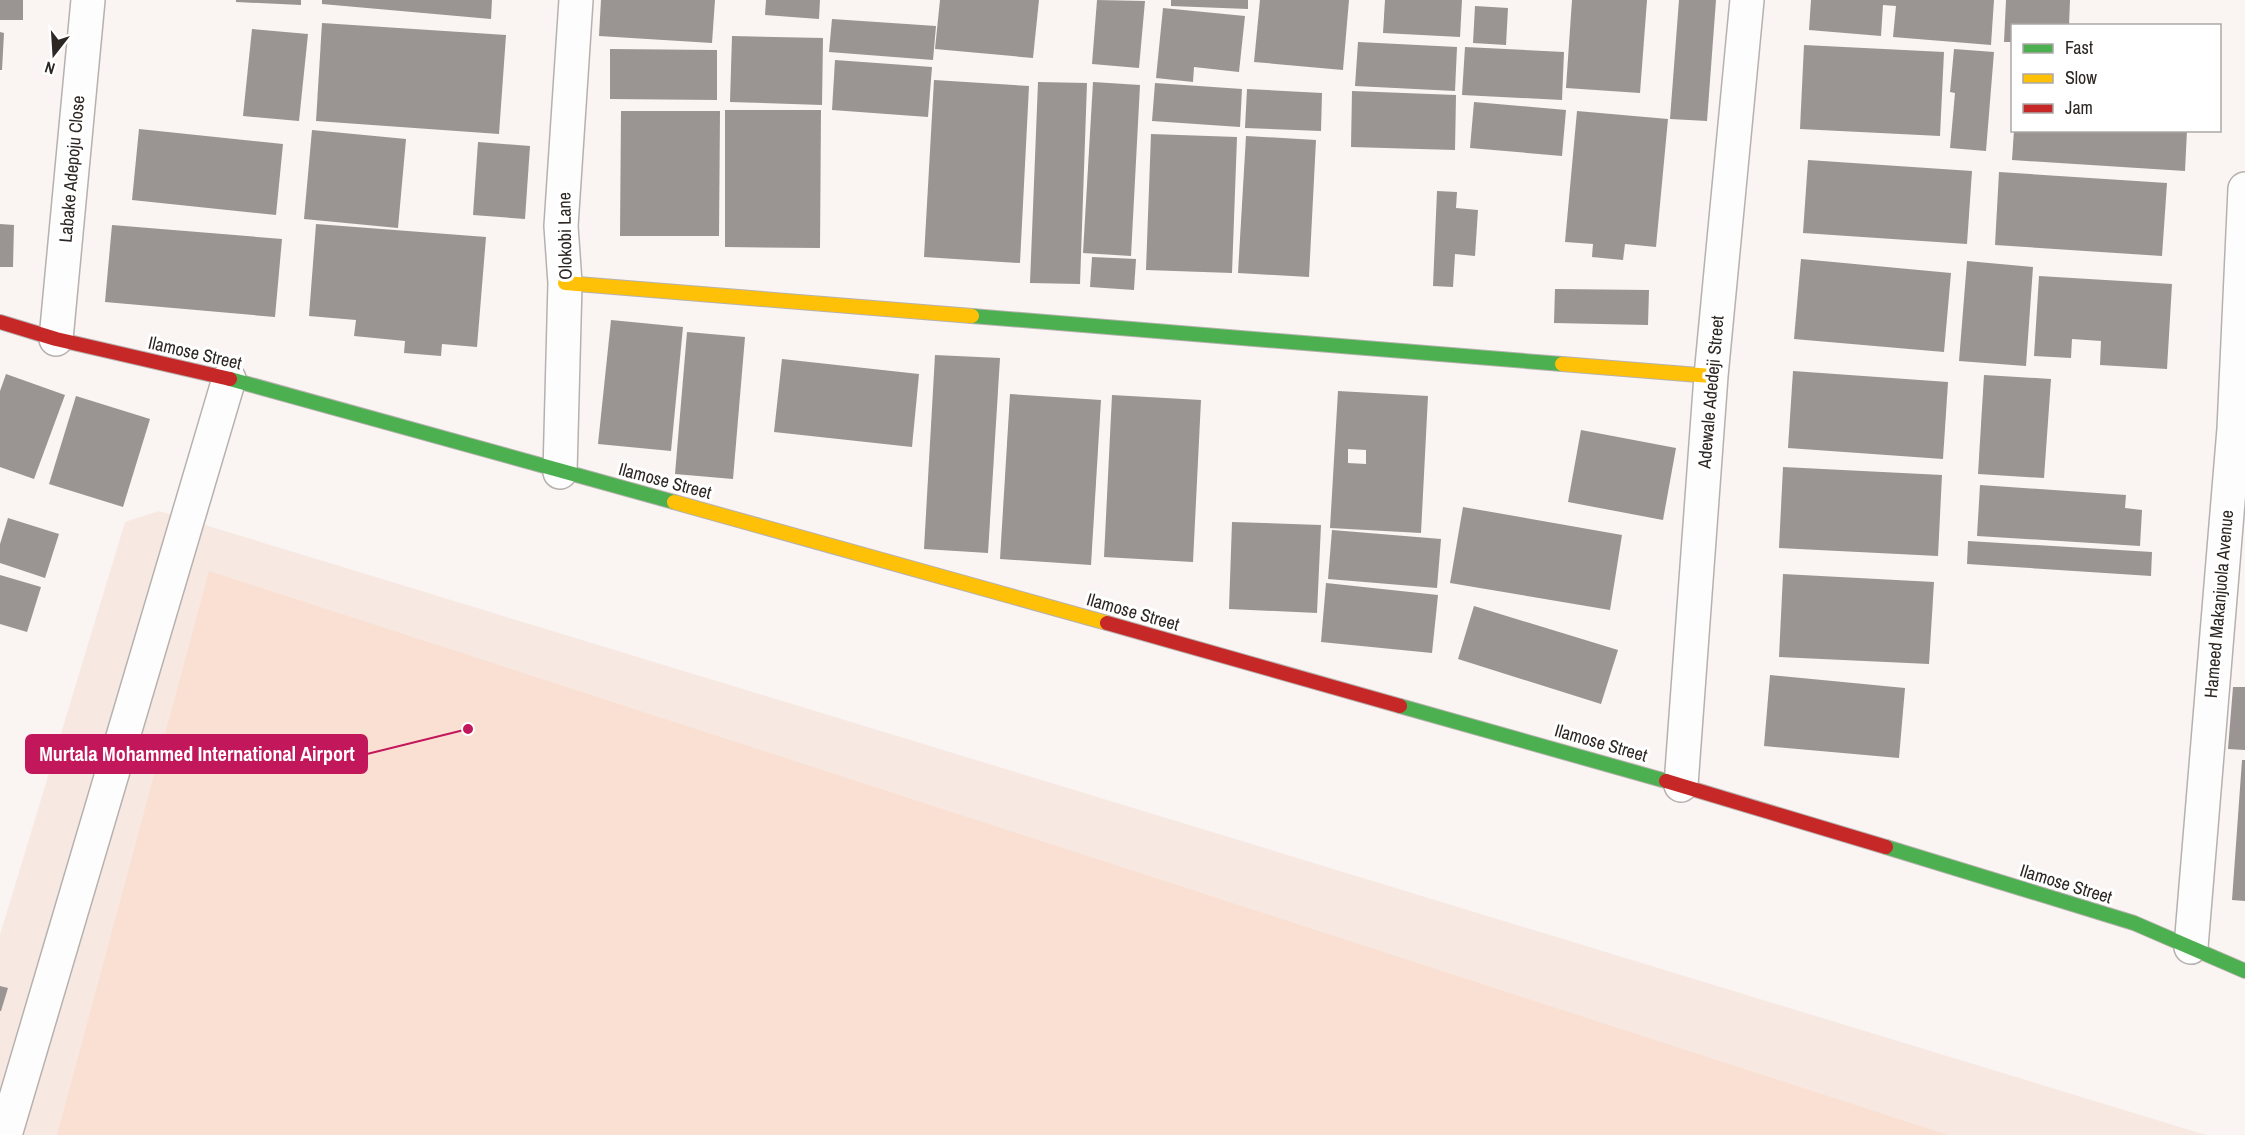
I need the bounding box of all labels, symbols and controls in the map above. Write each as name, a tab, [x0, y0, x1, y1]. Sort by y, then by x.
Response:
north arrow	[24, 24, 84, 84]
legend	[2011, 24, 2221, 132]
text: Fast	[2065, 35, 2093, 60]
text: N	[42, 56, 57, 80]
text: Slow	[2065, 65, 2097, 90]
street label: Labake Adepoju Close	[53, 94, 90, 244]
text: Jam	[2065, 95, 2093, 120]
street label: Olokobi Lane	[551, 192, 578, 280]
street label: Adewale Adedeji Street	[1691, 314, 1730, 470]
street label: Ilamose Street	[146, 330, 244, 375]
street label: Ilamose Street	[616, 456, 714, 505]
street label: Hameed Makanjuola Avenue	[2198, 509, 2239, 699]
street label: Ilamose Street	[1084, 586, 1182, 637]
street label: Ilamose Street	[1552, 717, 1650, 768]
callout: Murtala Mohammed International Airport	[26, 735, 367, 773]
text: Murtala Mohammed International Airport	[39, 740, 355, 767]
street label: Ilamose Street	[2017, 858, 2115, 909]

